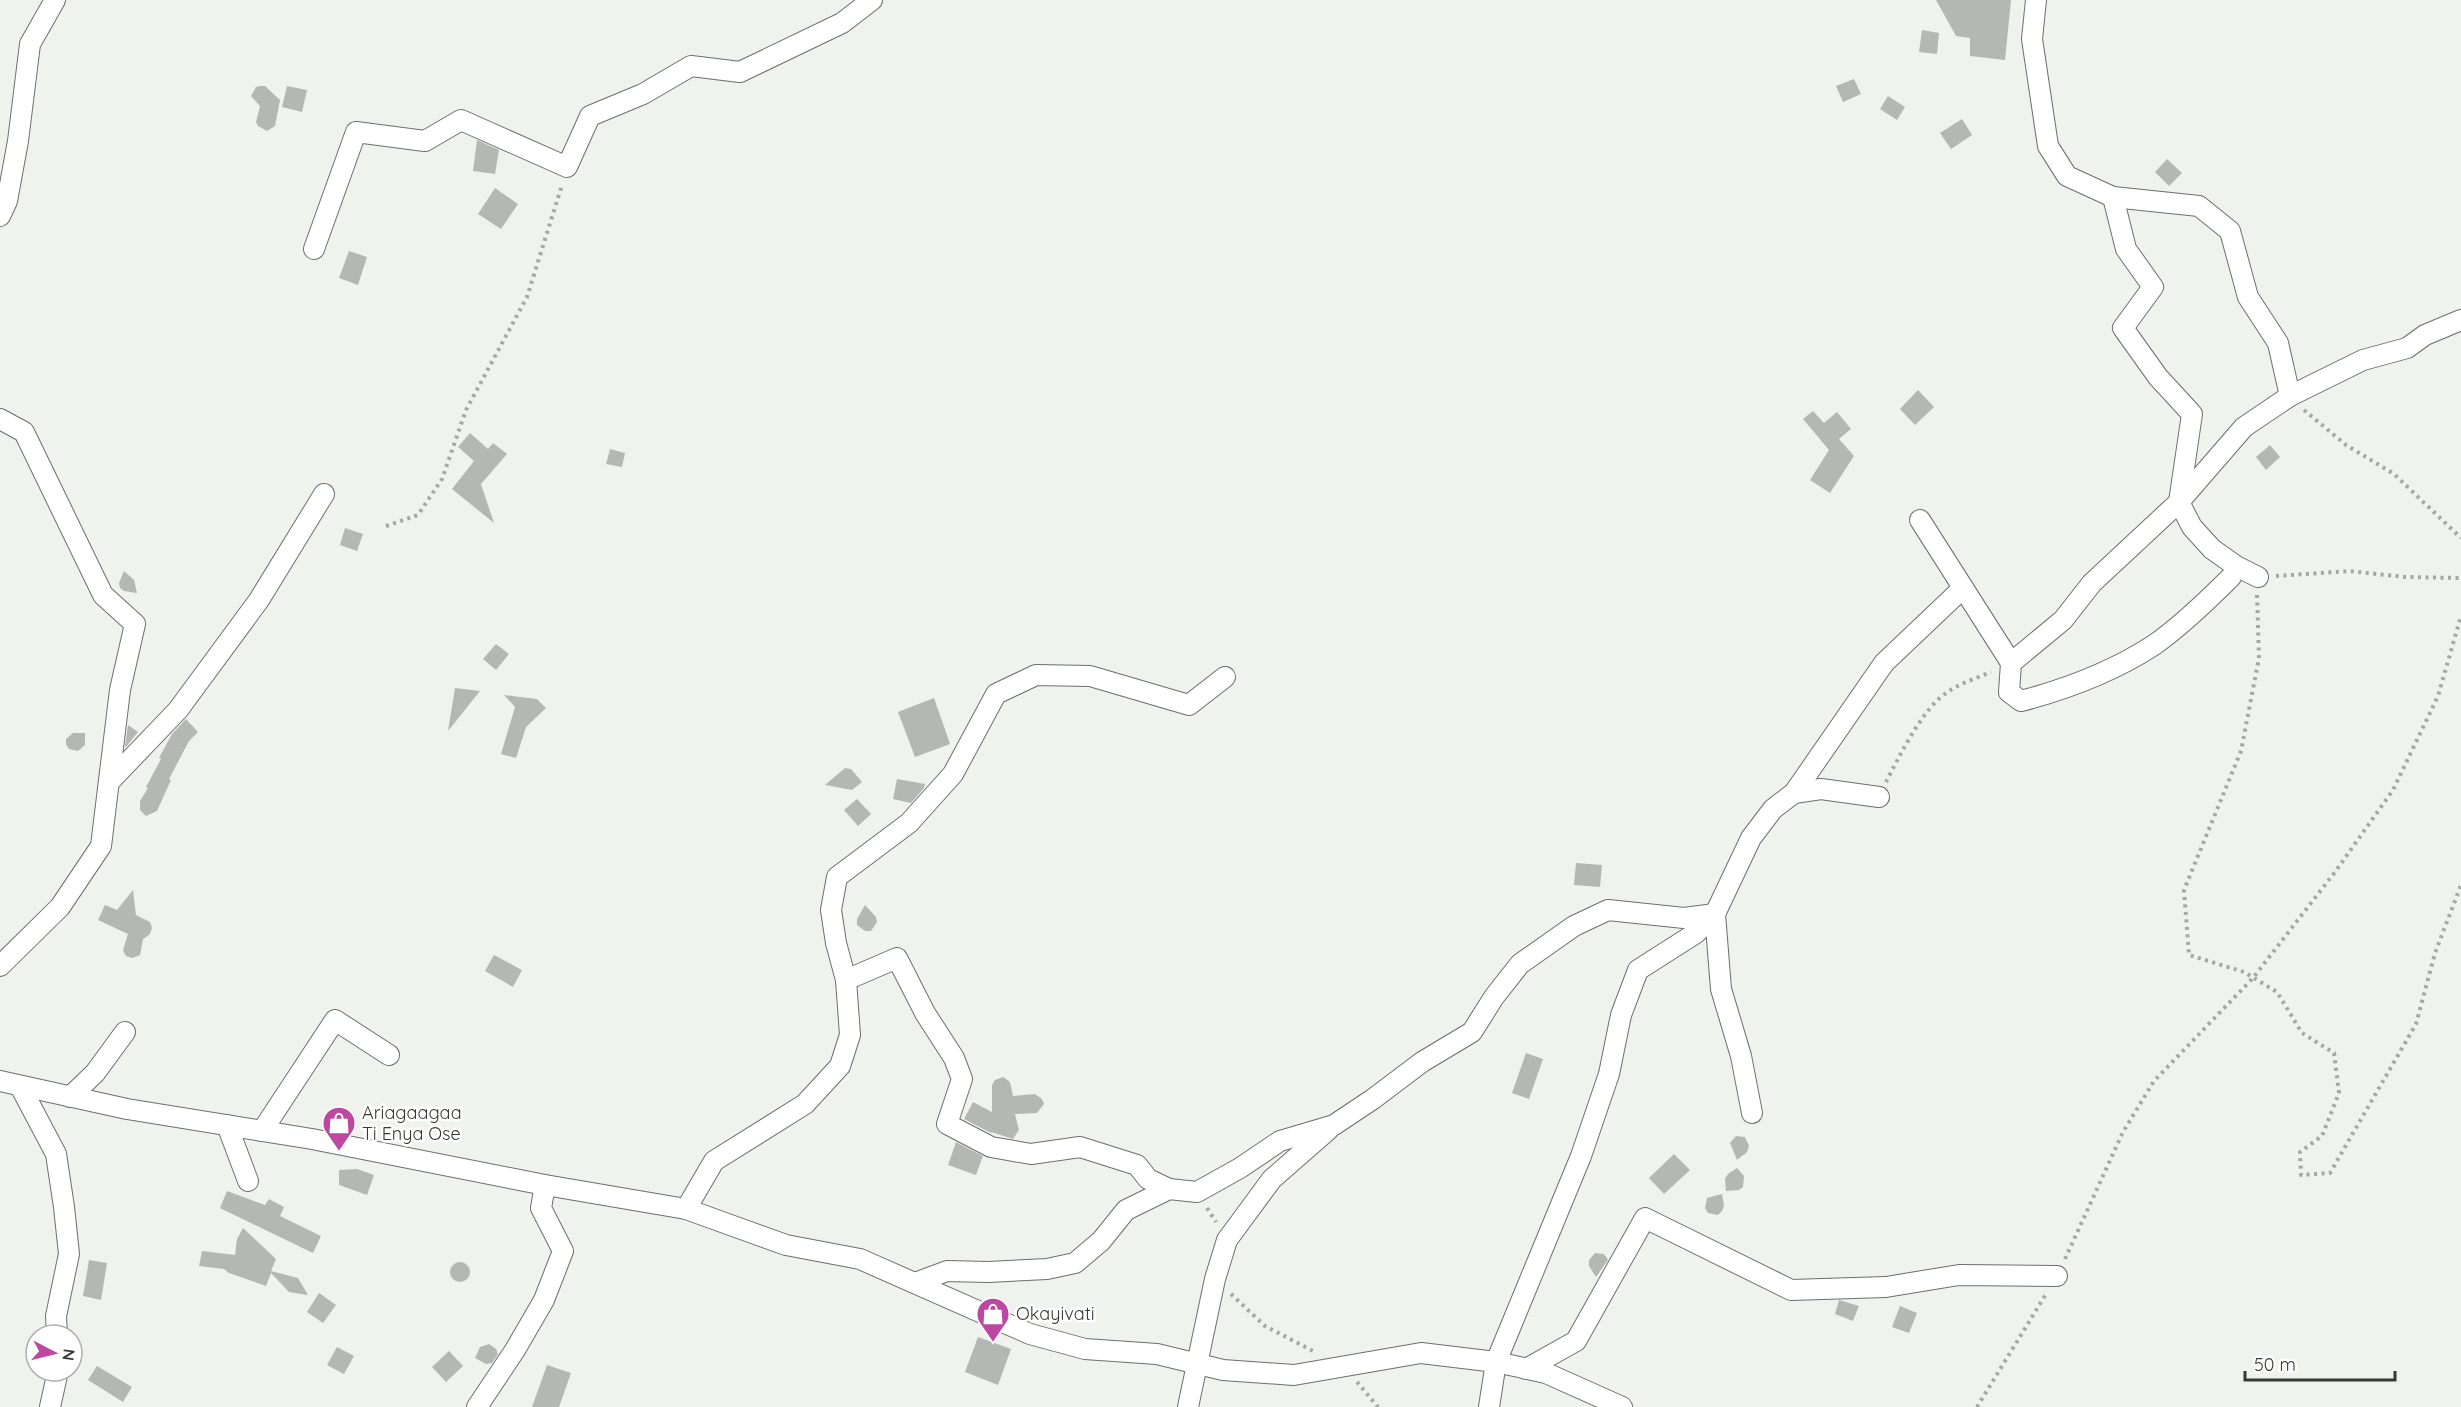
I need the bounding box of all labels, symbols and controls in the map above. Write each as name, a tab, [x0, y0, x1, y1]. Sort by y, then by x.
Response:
place label: Ariagaagaa Ti Enya Ose	[362, 1101, 462, 1145]
shop icon: Ariagaagaa Ti Enya Ose	[321, 1105, 357, 1152]
shop icon: Okayivati	[975, 1296, 1011, 1343]
place label: Okayivati	[1016, 1302, 1095, 1325]
north arrow	[24, 1323, 84, 1383]
scale bar	[2245, 1344, 2395, 1382]
text: N	[58, 1348, 80, 1362]
text: 50 m	[2254, 1353, 2296, 1376]

